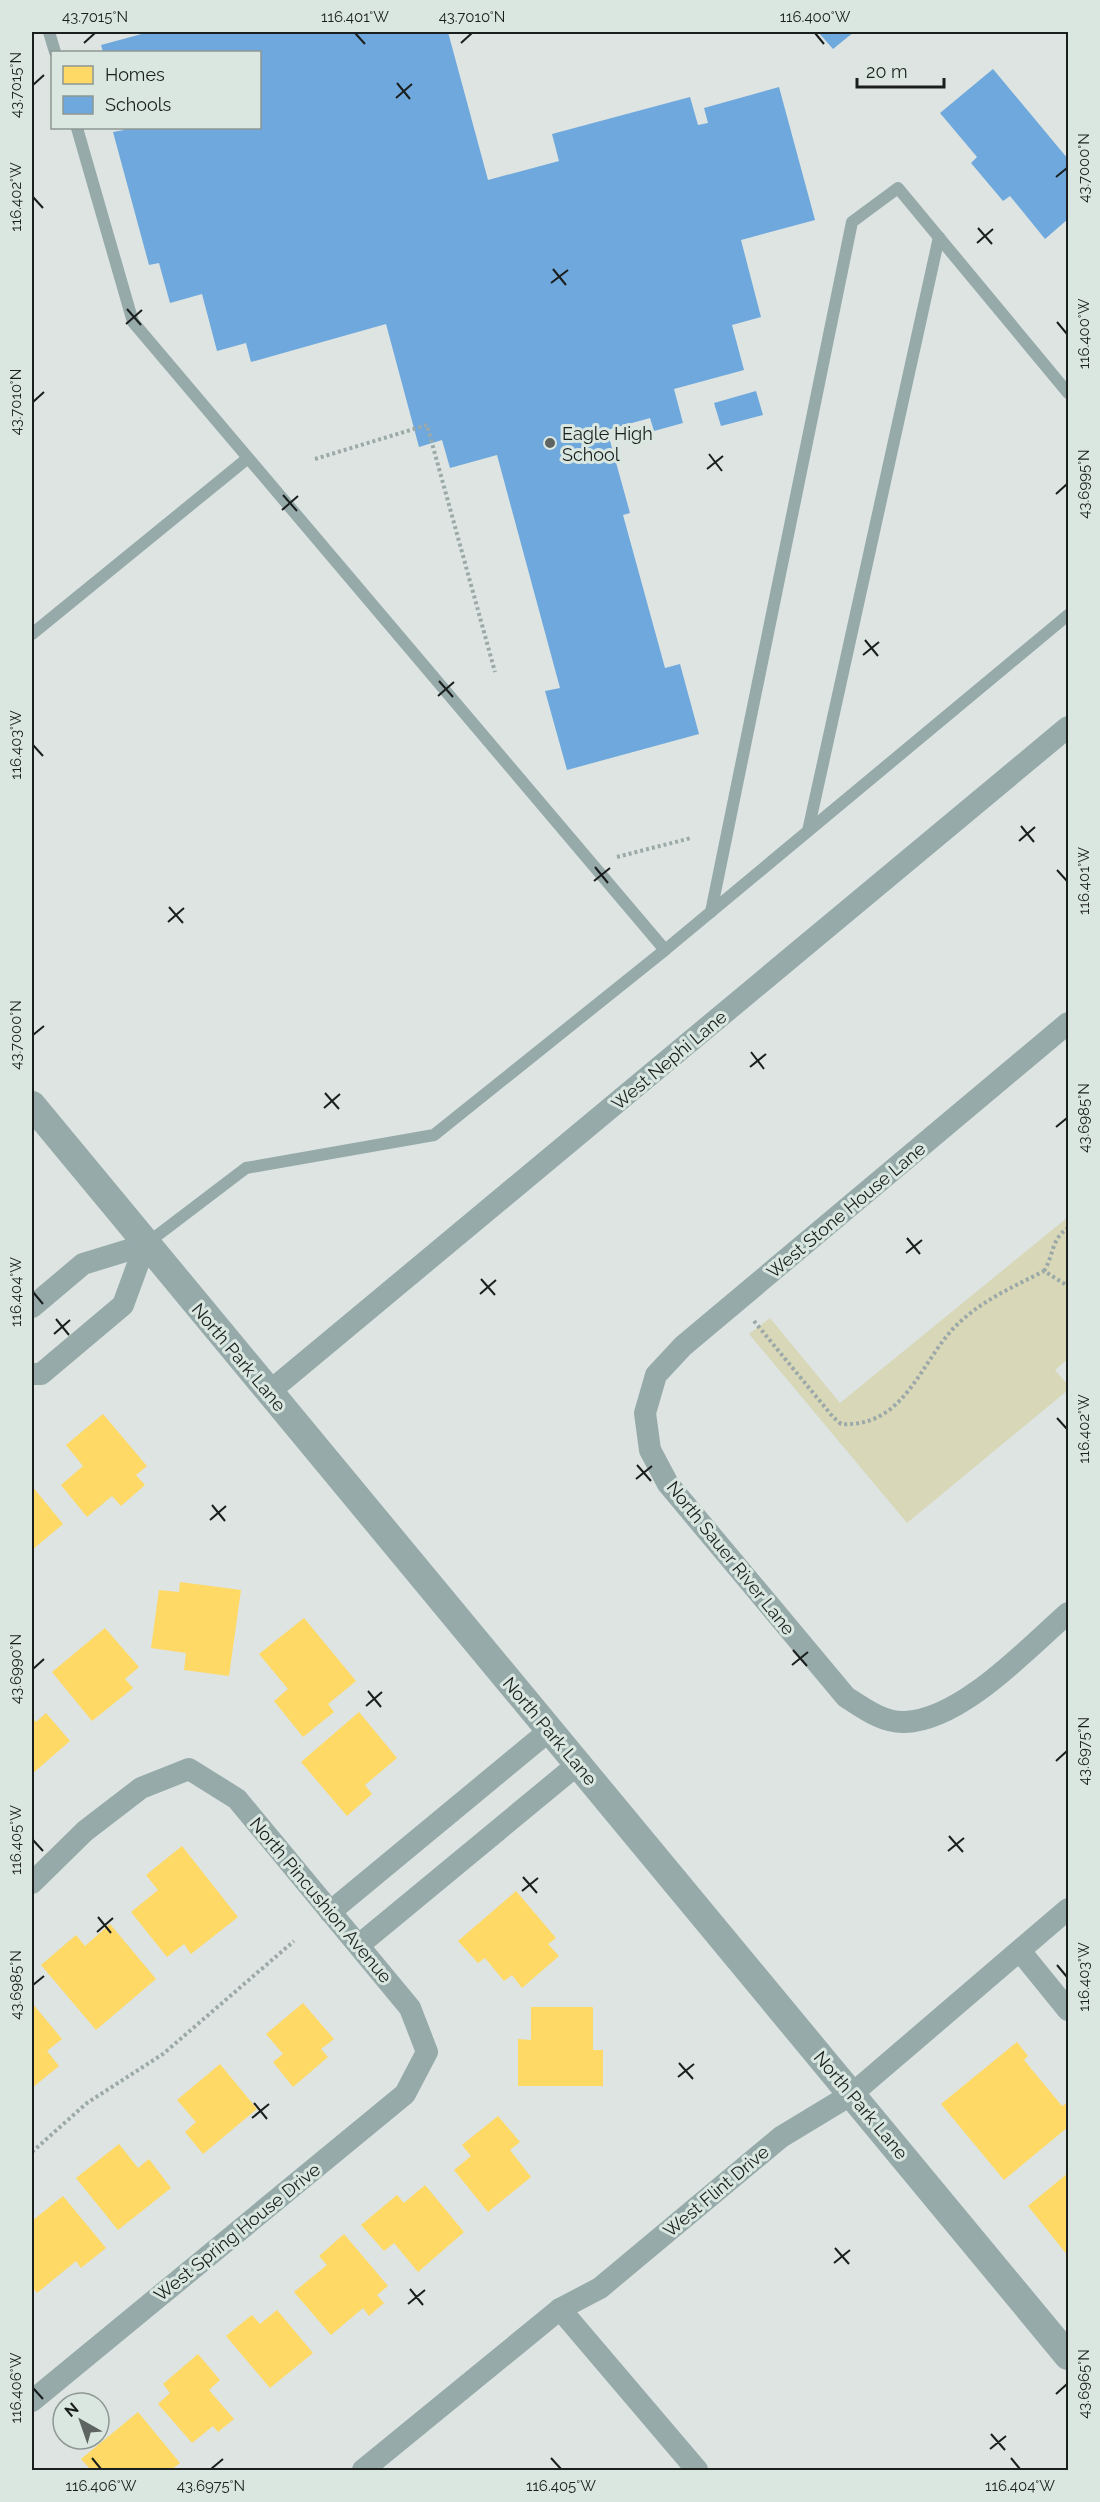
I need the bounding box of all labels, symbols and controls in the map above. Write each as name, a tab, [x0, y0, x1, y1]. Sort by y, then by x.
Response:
text: 43.7015°N	[62, 8, 128, 26]
text: 116.401°W	[321, 8, 389, 26]
text: 43.7010°N	[439, 8, 505, 26]
text: 116.400°W	[780, 8, 851, 26]
legend	[51, 51, 261, 129]
scale bar	[857, 51, 944, 89]
text: 43.7015°N	[7, 52, 25, 118]
text: 20 m	[866, 61, 908, 82]
text: Homes	[105, 64, 165, 85]
text: Schools	[105, 94, 172, 115]
text: 43.7000°N	[1075, 133, 1093, 203]
text: 116.402°W	[7, 162, 25, 232]
text: 116.400°W	[1075, 298, 1093, 369]
text: 43.7010°N	[7, 369, 25, 435]
place label: Eagle High School	[562, 423, 653, 465]
marker: Eagle High School	[543, 436, 557, 450]
text: 43.6995°N	[1075, 449, 1093, 519]
text: 116.403°W	[7, 710, 25, 780]
text: 116.401°W	[1075, 847, 1093, 915]
text: 43.7000°N	[7, 1000, 25, 1070]
street label: West Nephi Lane	[607, 1006, 731, 1114]
text: 43.6985°N	[1075, 1083, 1093, 1153]
street label: West Stone House Lane	[763, 1137, 930, 1282]
text: 116.404°W	[7, 1257, 25, 1327]
street label: North Park Lane	[188, 1299, 291, 1416]
text: 116.402°W	[1075, 1394, 1093, 1464]
street label: North Sauer River Lane	[663, 1477, 800, 1639]
text: 43.6990°N	[7, 1634, 25, 1704]
street label: North Park Lane	[499, 1673, 602, 1790]
text: 43.6975°N	[1075, 1717, 1093, 1785]
text: 116.405°W	[7, 1805, 25, 1875]
street label: North Pincushion Avenue	[246, 1813, 397, 1987]
text: 116.403°W	[1075, 1942, 1093, 2012]
text: 43.6985°N	[7, 1950, 25, 2020]
street label: North Park Lane	[810, 2047, 913, 2164]
street label: West Flint Drive	[659, 2141, 773, 2241]
street label: West Spring House Drive	[150, 2158, 324, 2305]
text: 43.6965°N	[1075, 2349, 1093, 2419]
text: 116.406°W	[7, 2352, 25, 2423]
north arrow	[51, 2391, 111, 2451]
text: N	[61, 2399, 82, 2421]
text: 116.406°W	[66, 2477, 137, 2495]
text: 43.6975°N	[177, 2477, 245, 2495]
text: 116.405°W	[526, 2477, 596, 2495]
text: 116.404°W	[985, 2477, 1055, 2495]

